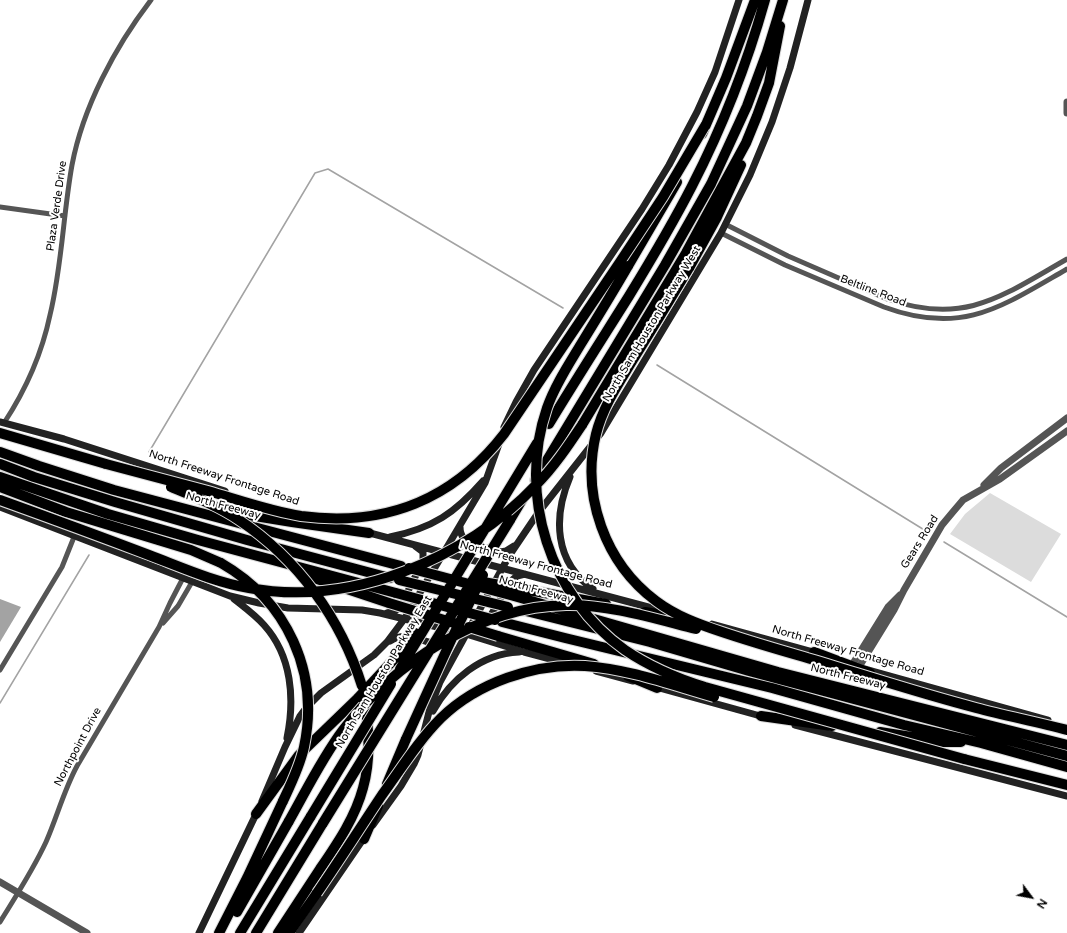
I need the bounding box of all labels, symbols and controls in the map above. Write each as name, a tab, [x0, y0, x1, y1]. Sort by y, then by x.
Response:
street label: Plaza Verde Drive	[44, 160, 70, 252]
street label: North Sam Houston Parkway West	[600, 244, 704, 404]
street label: Beltline Road	[838, 272, 908, 310]
street label: North Freeway Frontage Road	[147, 447, 301, 509]
street label: North Freeway	[184, 490, 262, 522]
street label: Gears Road	[898, 513, 942, 571]
street label: North Freeway Frontage Road	[458, 538, 614, 592]
street label: North Freeway	[497, 573, 575, 607]
street label: North Sam Houston Parkway East	[333, 593, 435, 751]
street label: North Freeway Frontage Road	[771, 623, 925, 679]
street label: North Freeway	[809, 661, 887, 693]
street label: Northpoint Drive	[52, 705, 104, 789]
north arrow	[1011, 877, 1051, 917]
text: N	[1034, 896, 1049, 911]

